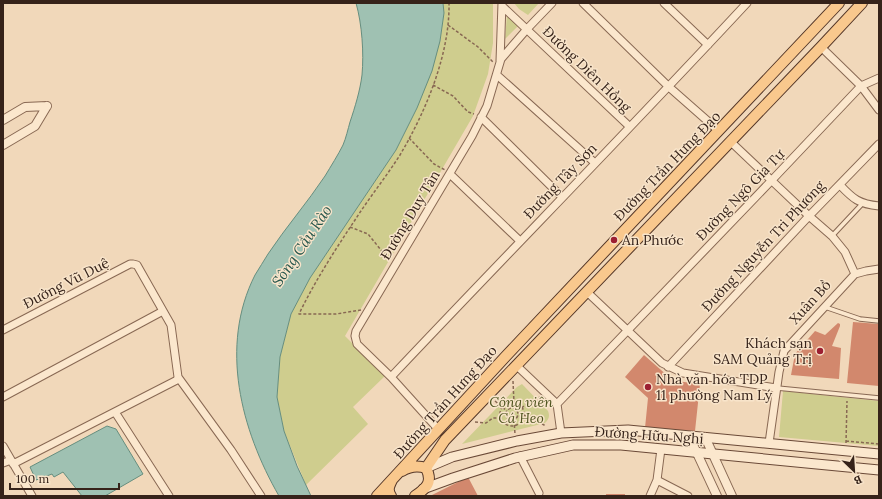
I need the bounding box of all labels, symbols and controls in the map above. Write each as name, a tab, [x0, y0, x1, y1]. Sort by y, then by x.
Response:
street label: Đường Diên Hồng	[539, 22, 635, 116]
street label: Đường Trần Hưng Đạo	[610, 107, 724, 225]
street label: Đường Tây Sơn	[519, 139, 601, 223]
street label: Đường Ngô Gia Tự	[692, 145, 789, 244]
street label: Đường Duy Tân	[376, 167, 444, 263]
street label: Đường Nguyễn Tri Phương	[698, 177, 829, 315]
water label: Sông Cầu Rào	[267, 201, 336, 290]
place label: An Phước	[621, 231, 684, 249]
marker: An Phước	[609, 235, 619, 245]
street label: Đường Vũ Duệ	[20, 253, 113, 312]
street label: Xuân Bồ	[785, 276, 835, 328]
place label: Khách sạn SAM Quảng Trị	[713, 334, 812, 368]
street label: Đường Trần Hưng Đạo	[389, 342, 501, 462]
marker: Khách sạn SAM Quảng Trị	[815, 346, 825, 356]
place label: Nhà văn hóa TDP 11 phường Nam Lý	[656, 370, 773, 404]
marker: Nhà văn hóa TDP 11 phường Nam Lý	[643, 382, 653, 392]
park label: Công viên Cá Heo	[489, 393, 553, 427]
street label: Đường Hữu Nghị	[594, 422, 704, 448]
north arrow	[834, 451, 874, 491]
scale bar	[10, 465, 119, 491]
text: 100 m	[16, 471, 49, 486]
text: B	[852, 472, 864, 488]

